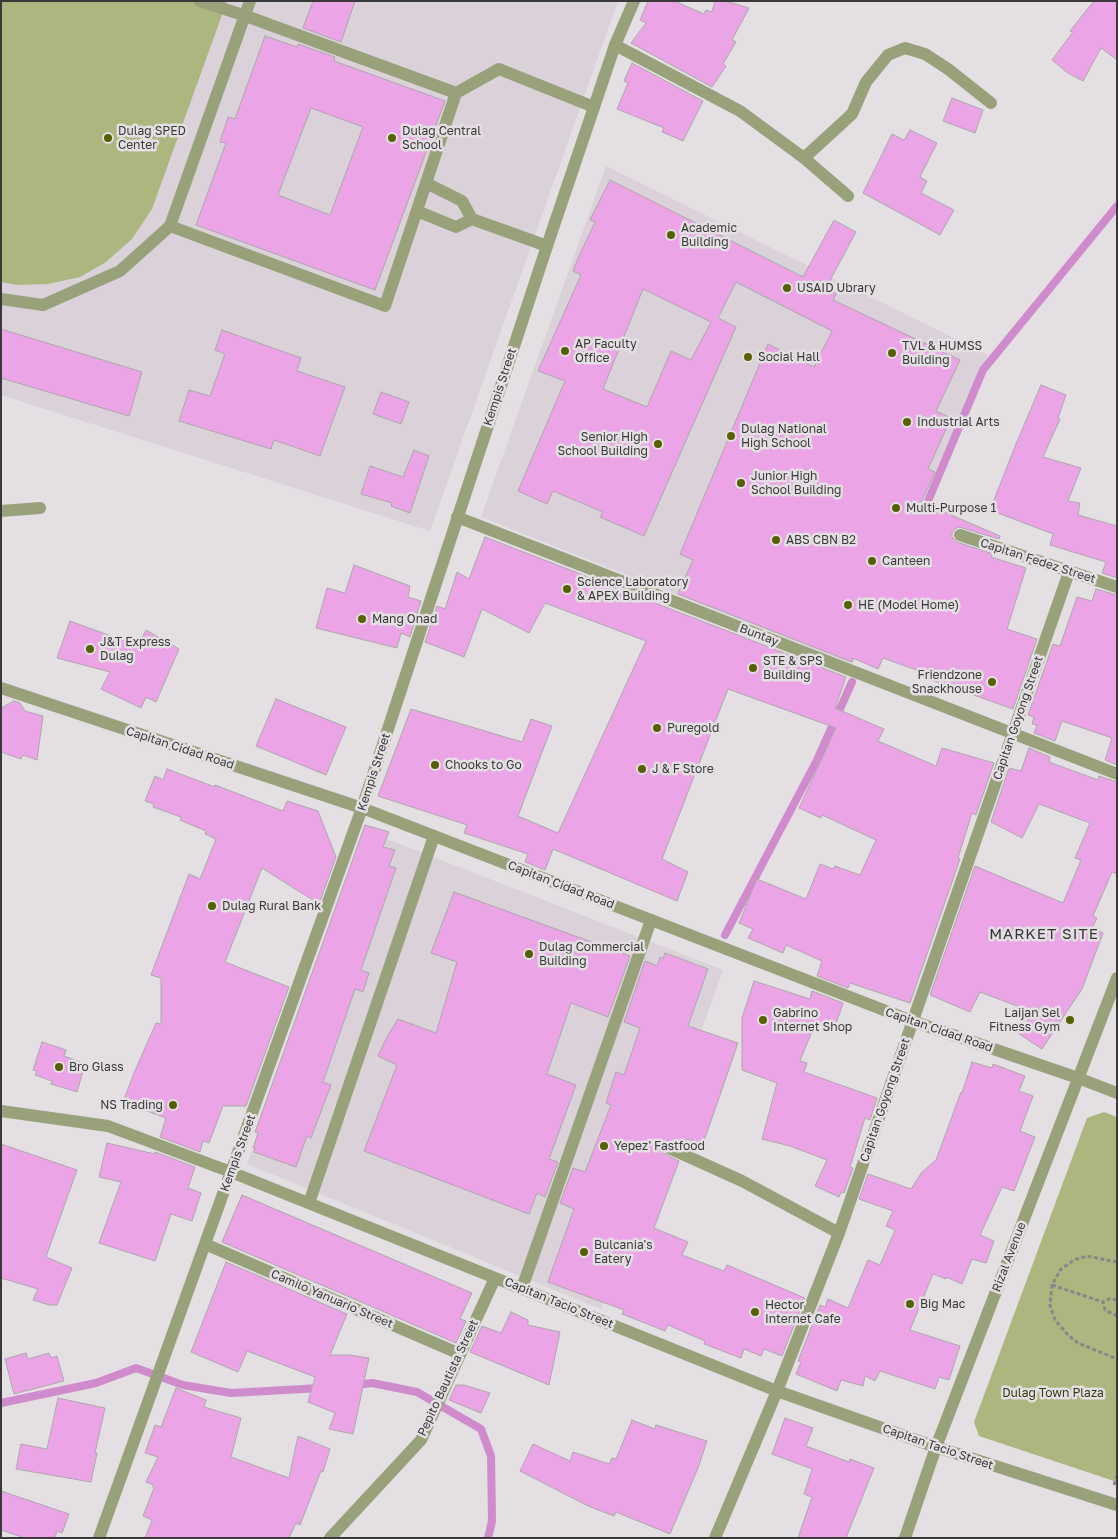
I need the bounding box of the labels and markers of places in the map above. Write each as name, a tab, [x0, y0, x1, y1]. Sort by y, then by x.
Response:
place label: Dulag SPED Center	[118, 124, 186, 152]
place label: Dulag Central School	[402, 124, 481, 152]
marker: Dulag SPED Center	[102, 132, 114, 144]
marker: Dulag Central School	[386, 132, 398, 144]
place label: Academic Building	[681, 221, 737, 249]
marker: Academic Building	[665, 229, 677, 241]
place label: USAID Ubrary	[797, 281, 876, 295]
marker: USAID Ubrary	[781, 282, 793, 294]
place label: AP Faculty Office	[575, 337, 637, 365]
place label: TVL & HUMSS Building	[902, 339, 982, 367]
marker: AP Faculty Office	[559, 345, 571, 357]
marker: TVL & HUMSS Building	[886, 347, 898, 359]
place label: Social Hall	[758, 350, 820, 364]
marker: Social Hall	[742, 351, 754, 363]
place label: Industrial Arts	[917, 415, 1000, 429]
marker: Industrial Arts	[901, 416, 913, 428]
place label: Dulag National High School	[741, 422, 827, 450]
place label: Senior High School Building	[558, 430, 648, 458]
marker: Dulag National High School	[725, 430, 737, 442]
marker: Senior High School Building	[652, 438, 664, 450]
place label: Junior High School Building	[751, 469, 841, 497]
marker: Junior High School Building	[735, 477, 747, 489]
place label: Multi-Purpose 1	[906, 501, 996, 515]
marker: Multi-Purpose 1	[890, 502, 902, 514]
place label: ABS CBN B2	[786, 533, 856, 547]
marker: ABS CBN B2	[770, 534, 782, 546]
place label: Canteen	[882, 554, 930, 568]
marker: Canteen	[866, 555, 878, 567]
place label: Science Laboratory & APEX Building	[577, 575, 689, 603]
marker: Science Laboratory & APEX Building	[561, 583, 573, 595]
place label: HE (Model Home)	[858, 598, 959, 612]
marker: HE (Model Home)	[842, 599, 854, 611]
place label: Mang Onad	[372, 612, 437, 626]
marker: Mang Onad	[356, 613, 368, 625]
place label: J&T Express Dulag	[100, 635, 171, 663]
marker: J&T Express Dulag	[84, 643, 96, 655]
place label: STE & SPS Building	[763, 654, 823, 682]
marker: STE & SPS Building	[747, 662, 759, 674]
place label: Friendzone Snackhouse	[912, 668, 982, 696]
marker: Friendzone Snackhouse	[986, 676, 998, 688]
place label: Puregold	[667, 721, 719, 735]
marker: Puregold	[651, 722, 663, 734]
place label: Chooks to Go	[445, 758, 522, 772]
marker: Chooks to Go	[429, 759, 441, 771]
place label: J & F Store	[652, 762, 714, 776]
marker: J & F Store	[636, 763, 648, 775]
place label: Dulag Rural Bank	[222, 899, 321, 913]
marker: Dulag Rural Bank	[206, 900, 218, 912]
place label: Dulag Commercial Building	[539, 940, 644, 968]
marker: Dulag Commercial Building	[523, 948, 535, 960]
place label: Gabrino Internet Shop	[773, 1006, 852, 1034]
place label: Laijan Sel Fitness Gym	[989, 1006, 1060, 1034]
marker: Gabrino Internet Shop	[757, 1014, 769, 1026]
marker: Laijan Sel Fitness Gym	[1064, 1014, 1076, 1026]
place label: Bro Glass	[69, 1060, 124, 1074]
marker: Bro Glass	[53, 1061, 65, 1073]
place label: NS Trading	[100, 1098, 163, 1112]
marker: NS Trading	[167, 1099, 179, 1111]
place label: Yepez' Fastfood	[614, 1139, 705, 1153]
marker: Yepez' Fastfood	[598, 1140, 610, 1152]
place label: Bulcania's Eatery	[594, 1238, 653, 1266]
marker: Bulcania's Eatery	[578, 1246, 590, 1258]
place label: Big Mac	[920, 1297, 965, 1311]
place label: Hector Internet Cafe	[765, 1298, 841, 1326]
marker: Big Mac	[904, 1298, 916, 1310]
marker: Hector Internet Cafe	[749, 1306, 761, 1318]

